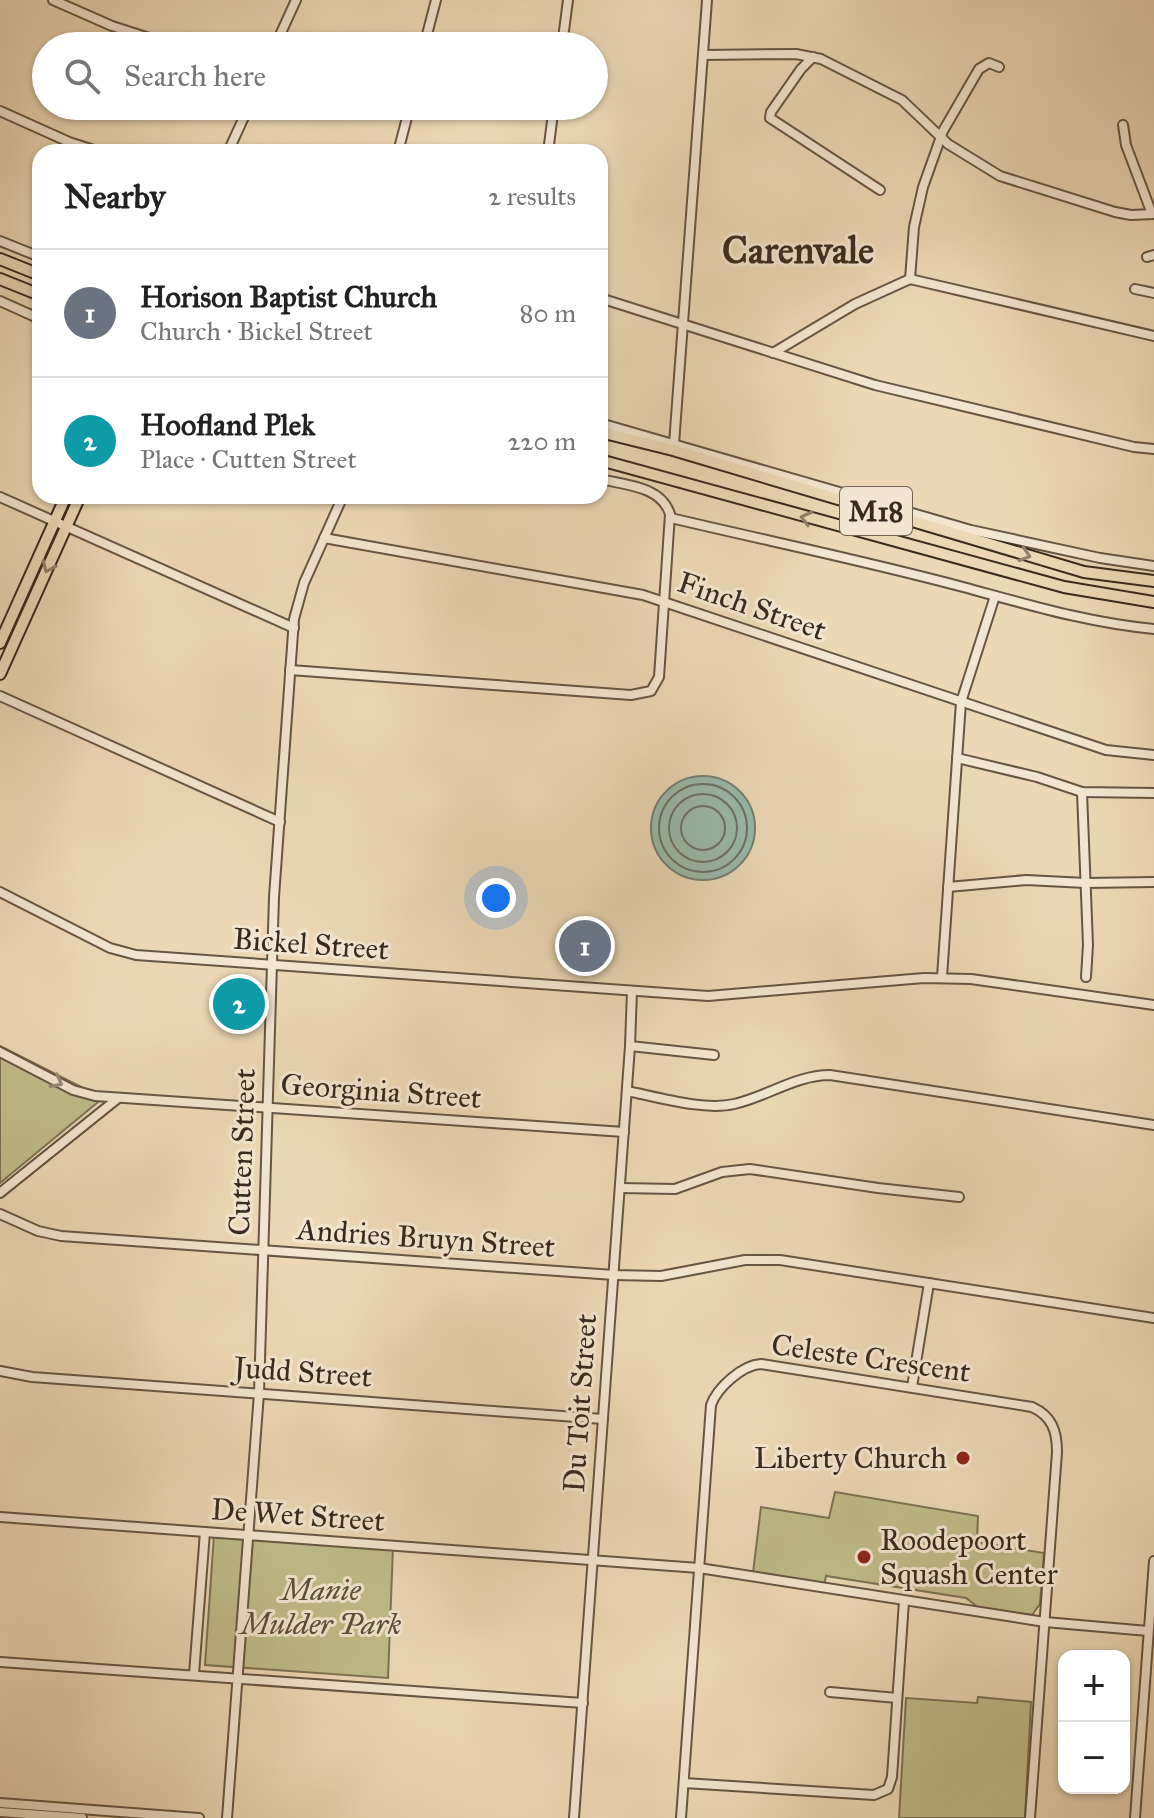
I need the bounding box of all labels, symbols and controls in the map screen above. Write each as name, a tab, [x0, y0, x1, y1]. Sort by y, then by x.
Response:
search box	[32, 32, 608, 120]
icon: search	[60, 54, 104, 98]
text: Search here	[124, 58, 266, 94]
text: Nearby	[64, 176, 166, 217]
text: 2 results	[488, 180, 576, 212]
district label: Carenvale	[722, 227, 874, 273]
text: Horison Baptist Church	[140, 279, 437, 315]
text: 1	[85, 297, 95, 329]
text: 80 m	[520, 297, 576, 329]
text: Church · Bickel Street	[140, 315, 373, 347]
text: Hoofland Plek	[140, 407, 315, 443]
text: 2	[84, 425, 96, 457]
text: 220 m	[508, 425, 576, 457]
text: Place · Cutten Street	[140, 443, 357, 475]
road number: M18	[840, 487, 912, 535]
one-way arrow	[800, 510, 814, 527]
one-way arrow	[1017, 546, 1031, 562]
one-way arrow	[42, 559, 58, 573]
street label: Finch Street	[673, 564, 831, 648]
your location	[476, 878, 516, 918]
pin: 1	[559, 916, 611, 976]
street label: Bickel Street	[232, 921, 390, 967]
pin: 2	[213, 974, 265, 1034]
street label: Georginia Street	[279, 1066, 483, 1116]
street label: Cutten Street	[221, 1067, 263, 1236]
one-way arrow	[48, 1072, 63, 1087]
street label: Andries Bruyn Street	[294, 1211, 557, 1265]
street label: Du Toit Street	[556, 1312, 604, 1494]
street label: Celeste Crescent	[769, 1326, 973, 1390]
street label: Judd Street	[230, 1349, 374, 1395]
place label: Liberty Church	[754, 1440, 947, 1476]
marker: Liberty Church	[954, 1449, 972, 1467]
street label: De Wet Street	[210, 1491, 386, 1539]
place label: Roodepoort Squash Center	[880, 1522, 1058, 1592]
marker: Roodepoort Squash Center	[855, 1548, 873, 1566]
park label: Manie Mulder Park	[238, 1572, 401, 1642]
map controls	[1058, 1650, 1130, 1794]
button: +	[1058, 1650, 1130, 1722]
button: −	[1058, 1722, 1130, 1794]

